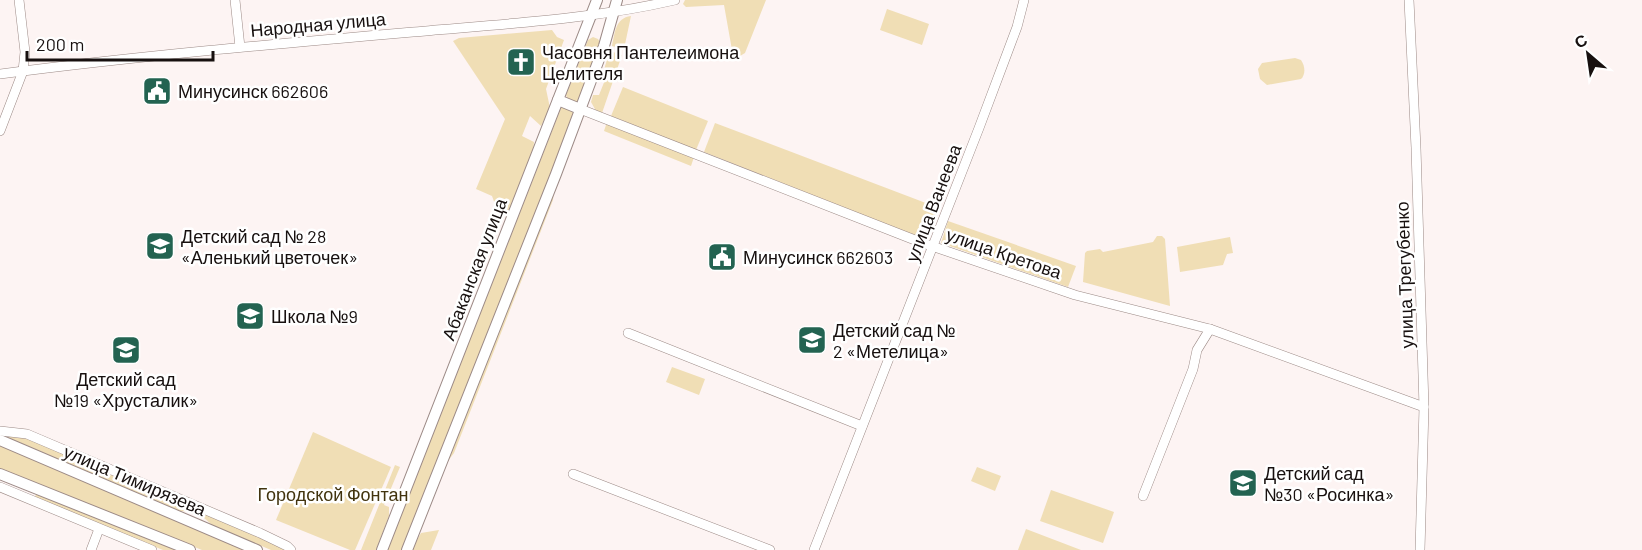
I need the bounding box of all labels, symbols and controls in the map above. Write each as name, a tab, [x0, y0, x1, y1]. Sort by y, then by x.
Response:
street label: Народная улица	[249, 7, 388, 41]
scale bar	[27, 24, 213, 62]
north arrow	[1558, 24, 1618, 84]
text: С	[1571, 29, 1591, 52]
text: 200 m	[36, 33, 84, 55]
place label: Часовня Пантелеимона Целителя	[542, 41, 740, 84]
church icon: Часовня Пантелеимона Целителя	[505, 46, 537, 78]
public building icon: Минусинск 662606	[141, 75, 173, 107]
place label: Минусинск 662606	[178, 80, 328, 102]
street label: улица Ванеева	[900, 140, 966, 265]
street label: Абаканская улица	[437, 194, 512, 343]
street label: улица Трегубенко	[1390, 201, 1418, 349]
street label: улица Кретова	[943, 223, 1065, 283]
place label: Детский сад № 28 «Аленький цветочек»	[181, 225, 358, 268]
school or university icon: Детский сад № 28 «Аленький цветочек»	[144, 230, 176, 262]
public building icon: Минусинск 662603	[706, 241, 738, 273]
place label: Минусинск 662603	[743, 246, 893, 268]
school or university icon: Школа №9	[234, 300, 266, 332]
place label: Школа №9	[271, 305, 358, 327]
place label: Детский сад № 2 «Метелица»	[833, 319, 956, 362]
school or university icon: Детский сад № 2 «Метелица»	[796, 324, 828, 356]
school or university icon: Детский сад №19 «Хрусталик»	[110, 334, 142, 366]
place label: Детский сад №19 «Хрусталик»	[54, 368, 198, 411]
street label: улица Тимирязева	[60, 440, 211, 520]
place label: Детский сад №30 «Росинка»	[1264, 462, 1394, 505]
school or university icon: Детский сад №30 «Росинка»	[1227, 467, 1259, 499]
park label: Городской Фонтан	[257, 483, 409, 505]

